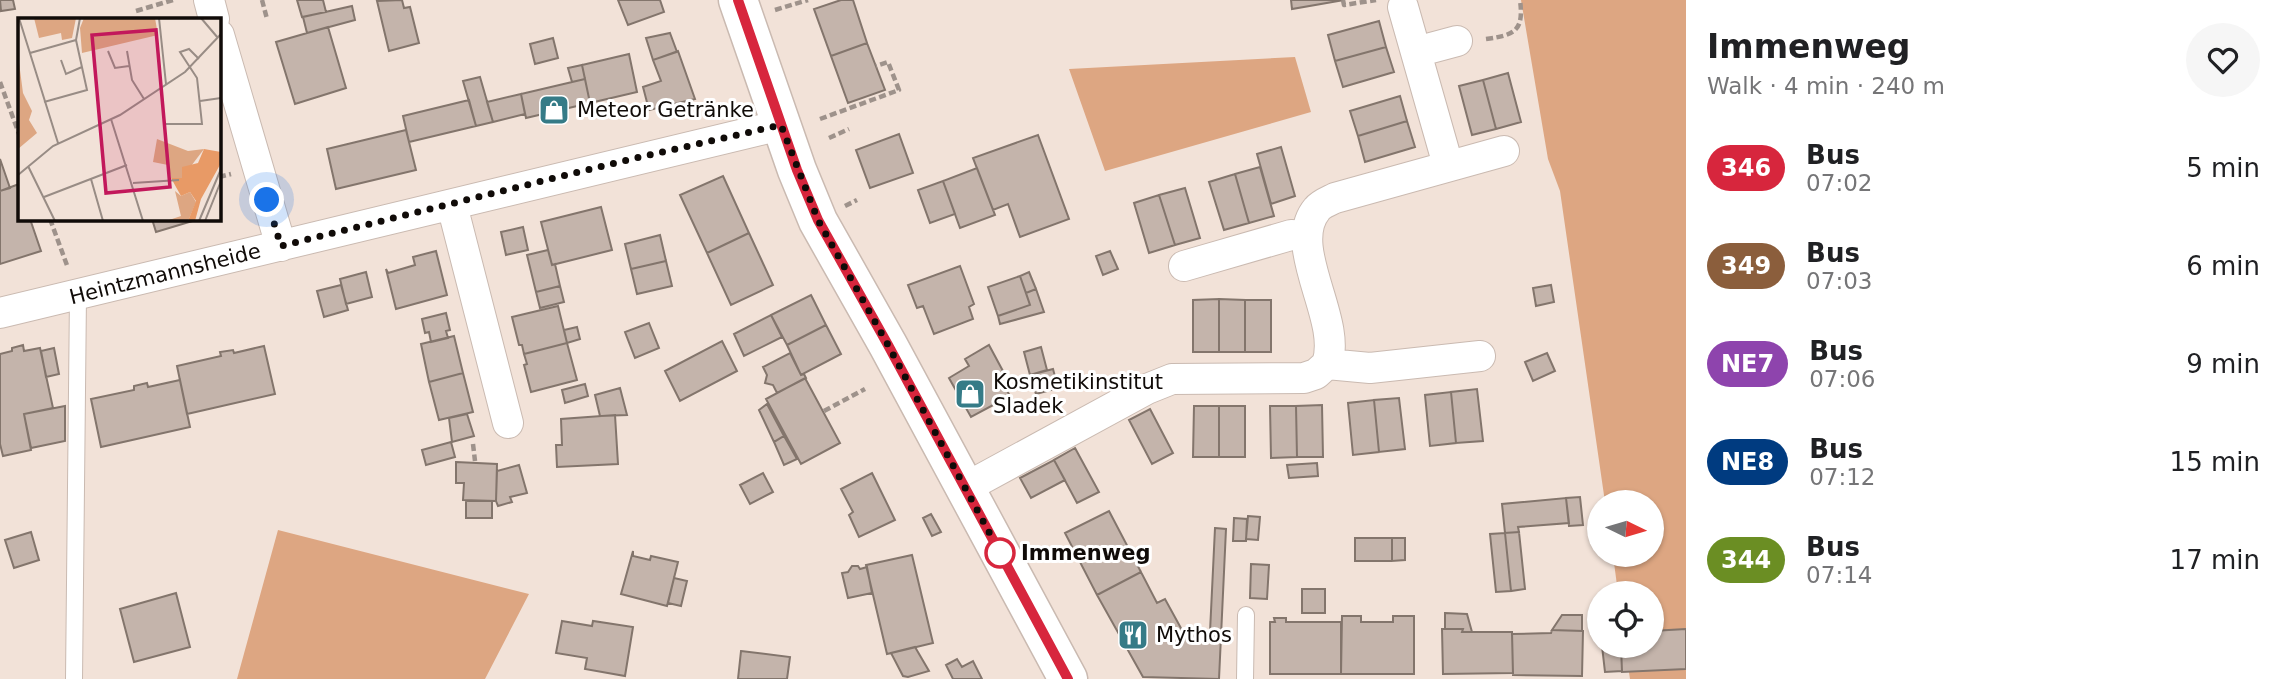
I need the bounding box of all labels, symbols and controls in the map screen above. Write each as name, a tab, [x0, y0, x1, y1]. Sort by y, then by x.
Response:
inset map	[18, 18, 220, 220]
button: heart	[2186, 23, 2260, 97]
text: Immenweg	[1707, 27, 1910, 66]
text: Walk · 4 min · 240 m	[1707, 73, 1945, 99]
shop icon: Meteor Getränke	[537, 93, 571, 127]
place label: Meteor Getränke	[577, 98, 754, 122]
text: Bus	[1806, 140, 1860, 170]
text: 5 min	[2186, 153, 2260, 183]
text: 346	[1721, 154, 1771, 182]
text: 07:02	[1806, 170, 1872, 196]
your location	[249, 182, 284, 217]
text: Bus	[1806, 238, 1860, 268]
street label: Heintzmannsheide	[67, 239, 263, 309]
text: 6 min	[2186, 251, 2260, 281]
text: 349	[1721, 252, 1771, 280]
text: 07:03	[1806, 268, 1872, 294]
text: Bus	[1809, 336, 1863, 366]
text: 9 min	[2186, 349, 2260, 379]
text: NE7	[1721, 350, 1774, 378]
text: 07:06	[1809, 366, 1875, 392]
place label: Kosmetikinstitut Sladek	[993, 370, 1163, 418]
shop icon: Kosmetikinstitut Sladek	[953, 377, 987, 411]
text: Bus	[1809, 434, 1863, 464]
text: 15 min	[2170, 447, 2260, 477]
text: NE8	[1721, 448, 1774, 476]
text: 07:12	[1809, 464, 1875, 490]
north arrow	[1587, 490, 1664, 567]
map controls	[1587, 490, 1664, 658]
text: Bus	[1806, 532, 1860, 562]
marker: Immenweg	[985, 538, 1015, 568]
place label: Immenweg	[1021, 541, 1150, 565]
text: 17 min	[2170, 545, 2260, 575]
text: 344	[1721, 546, 1771, 574]
text: 07:14	[1806, 562, 1872, 588]
button: locate	[1587, 581, 1664, 658]
restaurant icon: Mythos	[1116, 618, 1150, 652]
place label: Mythos	[1156, 623, 1232, 647]

